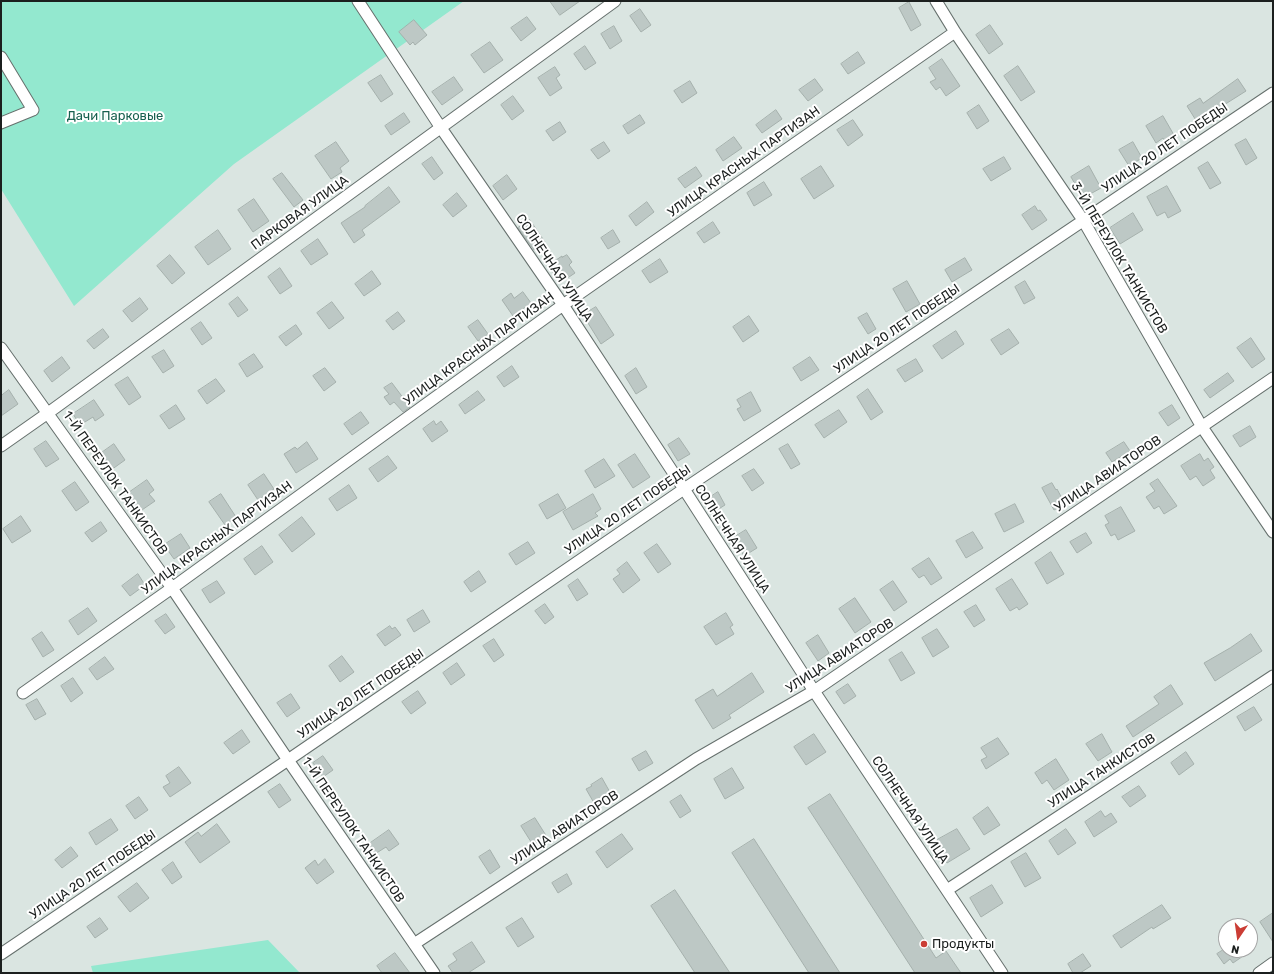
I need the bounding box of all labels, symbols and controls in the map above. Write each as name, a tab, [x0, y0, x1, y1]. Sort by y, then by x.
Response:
street label: УЛИЦА 20 ЛЕТ ПОБЕДЫ	[1099, 100, 1231, 196]
street label: УЛИЦА КРАСНЫХ ПАРТИЗАН	[665, 103, 823, 221]
park label: Дачи Парковые	[67, 108, 163, 124]
street label: ПАРКОВАЯ УЛИЦА	[248, 172, 352, 254]
street label: 3-Й ПЕРЕУЛОК ТАНКИСТОВ	[1067, 179, 1171, 337]
street label: СОЛНЕЧНАЯ УЛИЦА	[512, 211, 596, 325]
street label: УЛИЦА 20 ЛЕТ ПОБЕДЫ	[831, 281, 963, 377]
street label: УЛИЦА КРАСНЫХ ПАРТИЗАН	[401, 289, 557, 409]
street label: 1-Й ПЕРЕУЛОК ТАНКИСТОВ	[59, 408, 171, 558]
street label: УЛИЦА АВИАТОРОВ	[1052, 432, 1164, 516]
street label: УЛИЦА 20 ЛЕТ ПОБЕДЫ	[562, 462, 694, 558]
street label: УЛИЦА КРАСНЫХ ПАРТИЗАН	[139, 478, 295, 598]
street label: СОЛНЕЧНАЯ УЛИЦА	[691, 482, 773, 596]
street label: УЛИЦА АВИАТОРОВ	[783, 615, 897, 697]
street label: УЛИЦА 20 ЛЕТ ПОБЕДЫ	[295, 646, 427, 742]
street label: УЛИЦА ТАНКИСТОВ	[1045, 731, 1159, 811]
street label: СОЛНЕЧНАЯ УЛИЦА	[868, 753, 952, 867]
street label: 1-Й ПЕРЕУЛОК ТАНКИСТОВ	[298, 754, 408, 906]
street label: УЛИЦА АВИАТОРОВ	[508, 787, 622, 869]
street label: УЛИЦА 20 ЛЕТ ПОБЕДЫ	[27, 827, 159, 923]
north arrow	[1218, 918, 1258, 958]
place label: Продукты	[932, 936, 994, 952]
marker: Продукты	[919, 939, 929, 949]
text: N	[1230, 942, 1241, 956]

